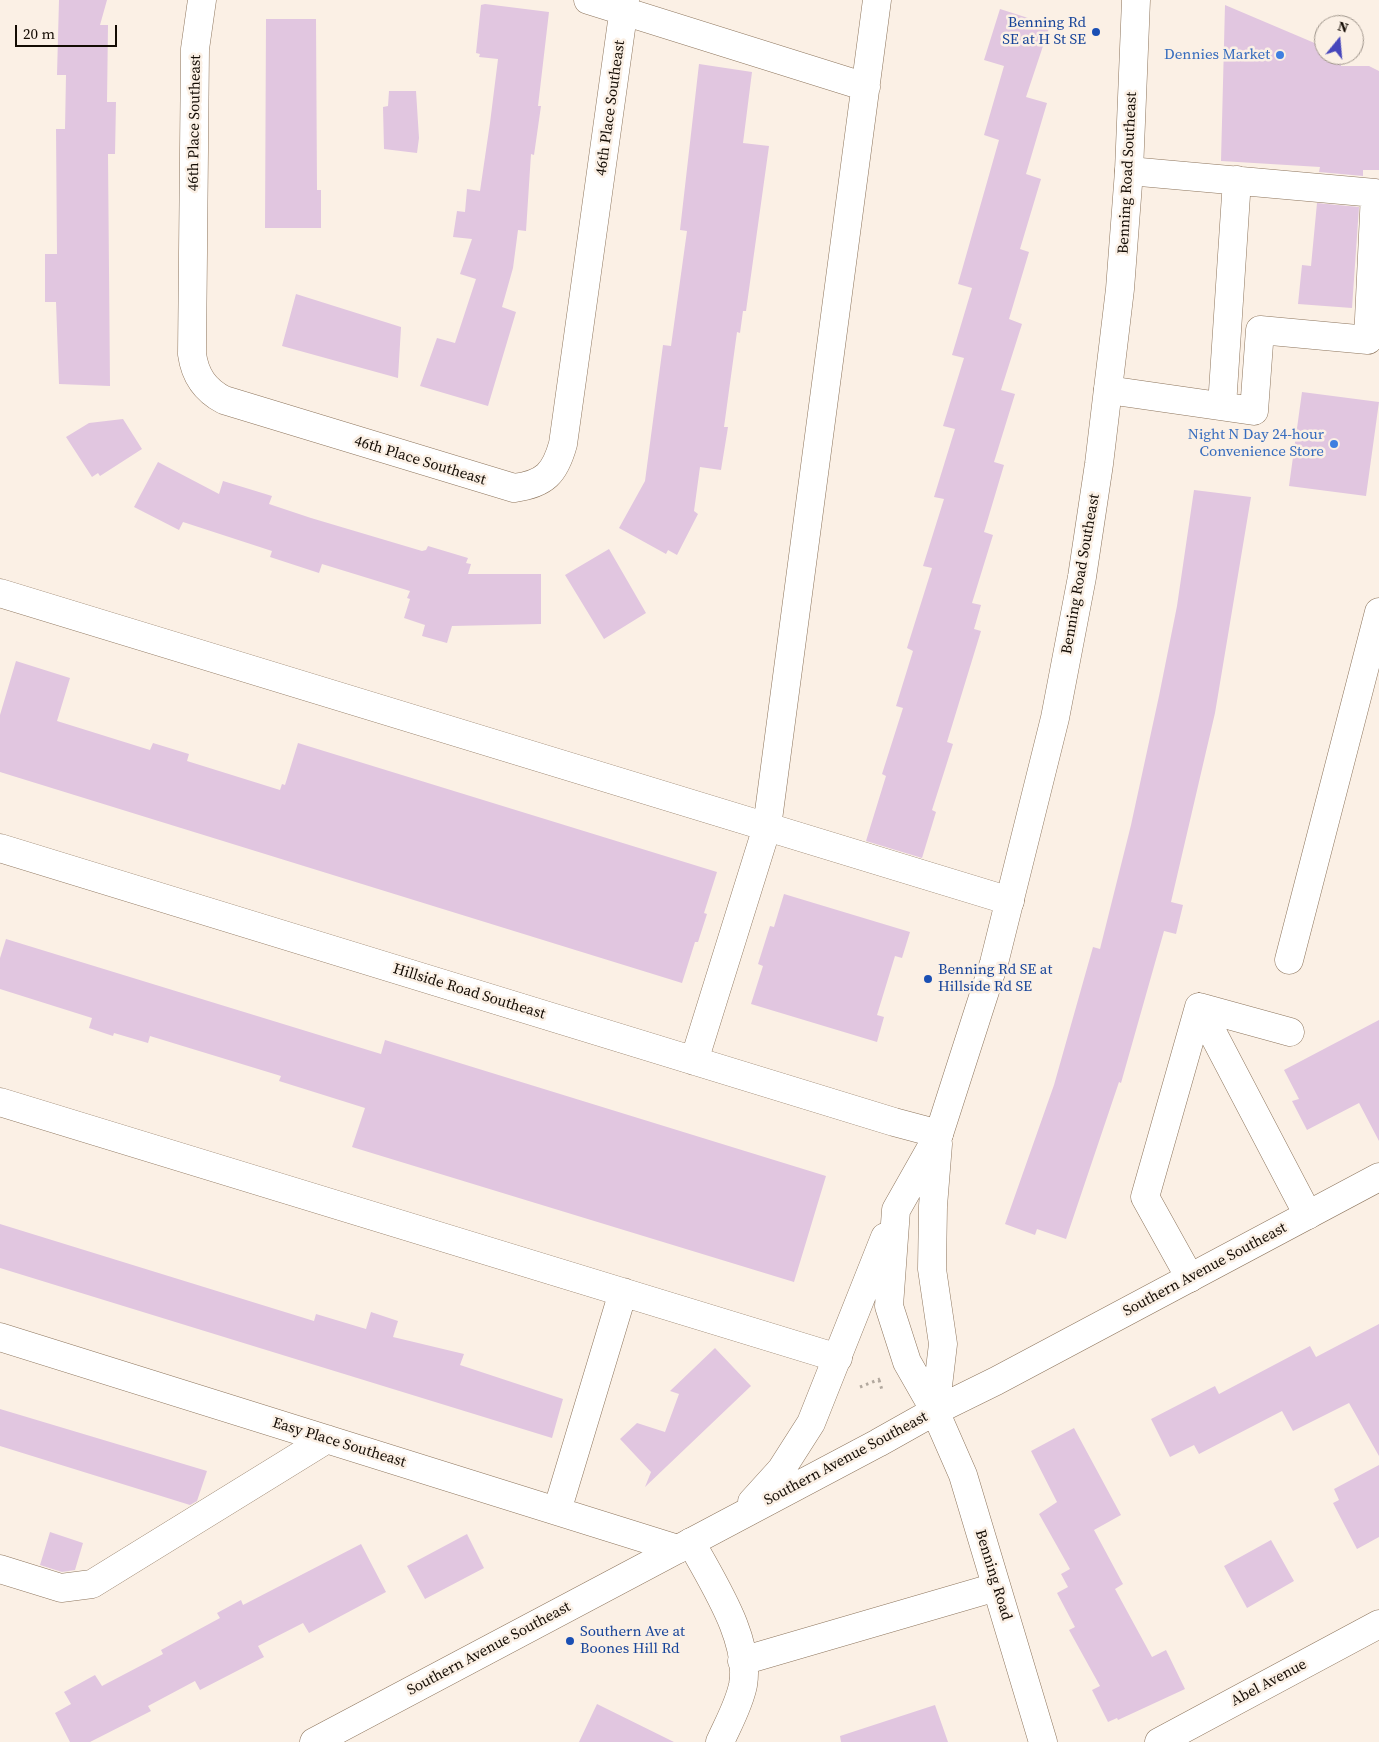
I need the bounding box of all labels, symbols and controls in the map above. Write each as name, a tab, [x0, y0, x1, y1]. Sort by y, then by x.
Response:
place label: Benning Rd SE at H St SE	[1002, 14, 1086, 49]
scale bar	[18, 15, 120, 47]
north arrow	[1314, 15, 1364, 65]
text: N	[1335, 16, 1351, 38]
text: 20 m	[23, 23, 55, 44]
marker: Benning Rd SE at H St SE	[1090, 26, 1102, 38]
street label: 46th Place Southeast	[593, 39, 629, 177]
place label: Dennies Market	[1164, 46, 1270, 64]
marker: Dennies Market	[1274, 49, 1286, 61]
street label: 46th Place Southeast	[185, 55, 205, 191]
street label: Benning Road Southeast	[1115, 91, 1141, 255]
place label: Night N Day 24-hour Convenience Store	[1188, 426, 1324, 461]
street label: 46th Place Southeast	[352, 432, 488, 490]
marker: Night N Day 24-hour Convenience Store	[1328, 438, 1340, 450]
street label: Benning Road Southeast	[1058, 492, 1104, 656]
street label: Hillside Road Southeast	[391, 960, 547, 1024]
place label: Benning Rd SE at Hillside Rd SE	[938, 961, 1052, 996]
marker: Benning Rd SE at Hillside Rd SE	[922, 973, 934, 985]
street label: Southern Avenue Southeast	[1120, 1219, 1290, 1321]
street label: Southern Avenue Southeast	[761, 1408, 931, 1510]
street label: Easy Place Southeast	[270, 1414, 408, 1472]
street label: Benning Road	[971, 1527, 1015, 1623]
street label: Southern Avenue Southeast	[404, 1598, 574, 1700]
place label: Southern Ave at Boones Hill Rd	[580, 1623, 685, 1658]
marker: Southern Ave at Boones Hill Rd	[564, 1635, 576, 1647]
street label: Abel Avenue	[1228, 1655, 1310, 1711]

